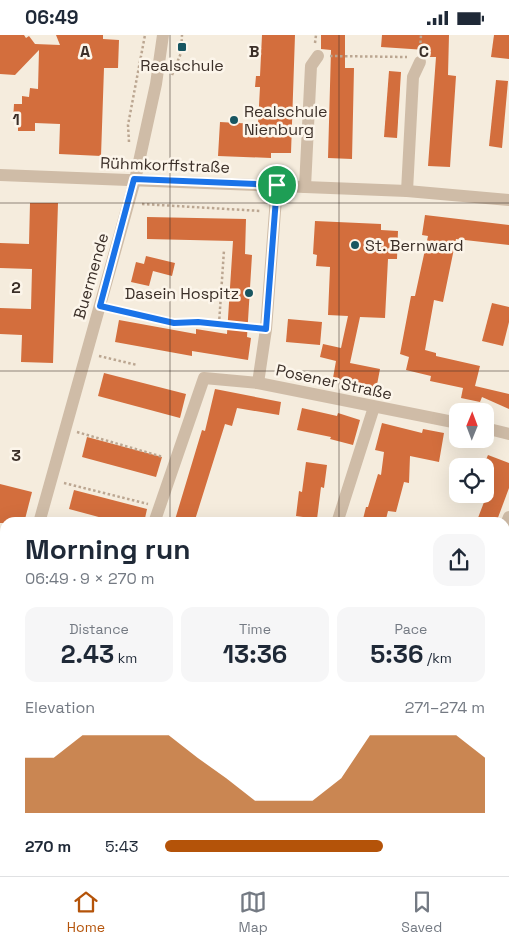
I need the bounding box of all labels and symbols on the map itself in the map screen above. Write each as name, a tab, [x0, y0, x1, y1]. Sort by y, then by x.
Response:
text: A	[80, 41, 90, 62]
marker: Realschule	[176, 41, 188, 53]
text: B	[249, 41, 259, 62]
text: C	[419, 41, 429, 62]
place label: Realschule	[140, 55, 224, 76]
place label: Realschule Nienburg	[244, 101, 328, 140]
text: 1	[12, 109, 20, 130]
marker: Realschule Nienburg	[228, 114, 240, 126]
street label: Rühmkorffstraße	[100, 152, 230, 178]
pin	[256, 164, 298, 206]
street label: Buermende	[69, 230, 113, 322]
place label: St. Bernward	[365, 235, 464, 256]
marker: St. Bernward	[349, 239, 361, 251]
text: 2	[11, 277, 21, 298]
place label: Dasein Hospitz	[125, 283, 239, 304]
marker: Dasein Hospitz	[243, 287, 255, 299]
street label: Posener Straße	[274, 359, 394, 405]
north arrow	[449, 403, 494, 447]
text: 3	[11, 445, 21, 466]

